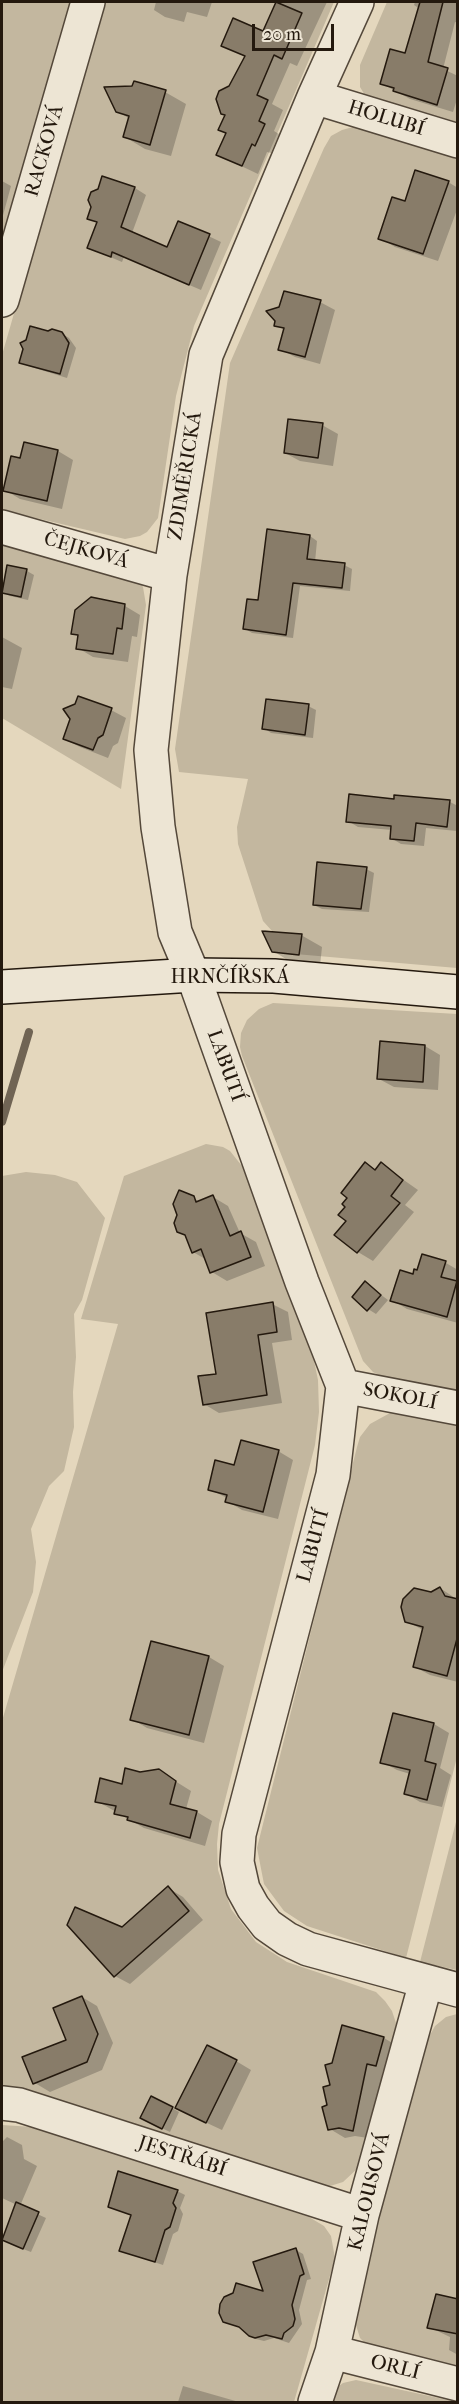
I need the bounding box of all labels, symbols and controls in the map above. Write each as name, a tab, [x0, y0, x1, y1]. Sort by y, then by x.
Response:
scale bar	[255, 12, 338, 50]
text: 20 m	[263, 24, 301, 45]
street label: HOLUBÍ	[345, 96, 427, 142]
street label: RACKOVÁ	[20, 102, 70, 200]
street label: ZDIMĚŘICKÁ	[164, 410, 208, 542]
street label: ČEJKOVÁ	[41, 527, 131, 575]
street label: HRNČÍŘSKÁ	[171, 966, 289, 990]
street label: LABUTÍ	[201, 1027, 249, 1105]
street label: SOKOLÍ	[361, 1378, 439, 1416]
street label: LABUTÍ	[293, 1507, 335, 1585]
street label: KALOUSOVÁ	[344, 2130, 396, 2254]
street label: JESTŘÁBÍ	[135, 2131, 229, 2183]
street label: ORLÍ	[368, 2350, 422, 2386]

